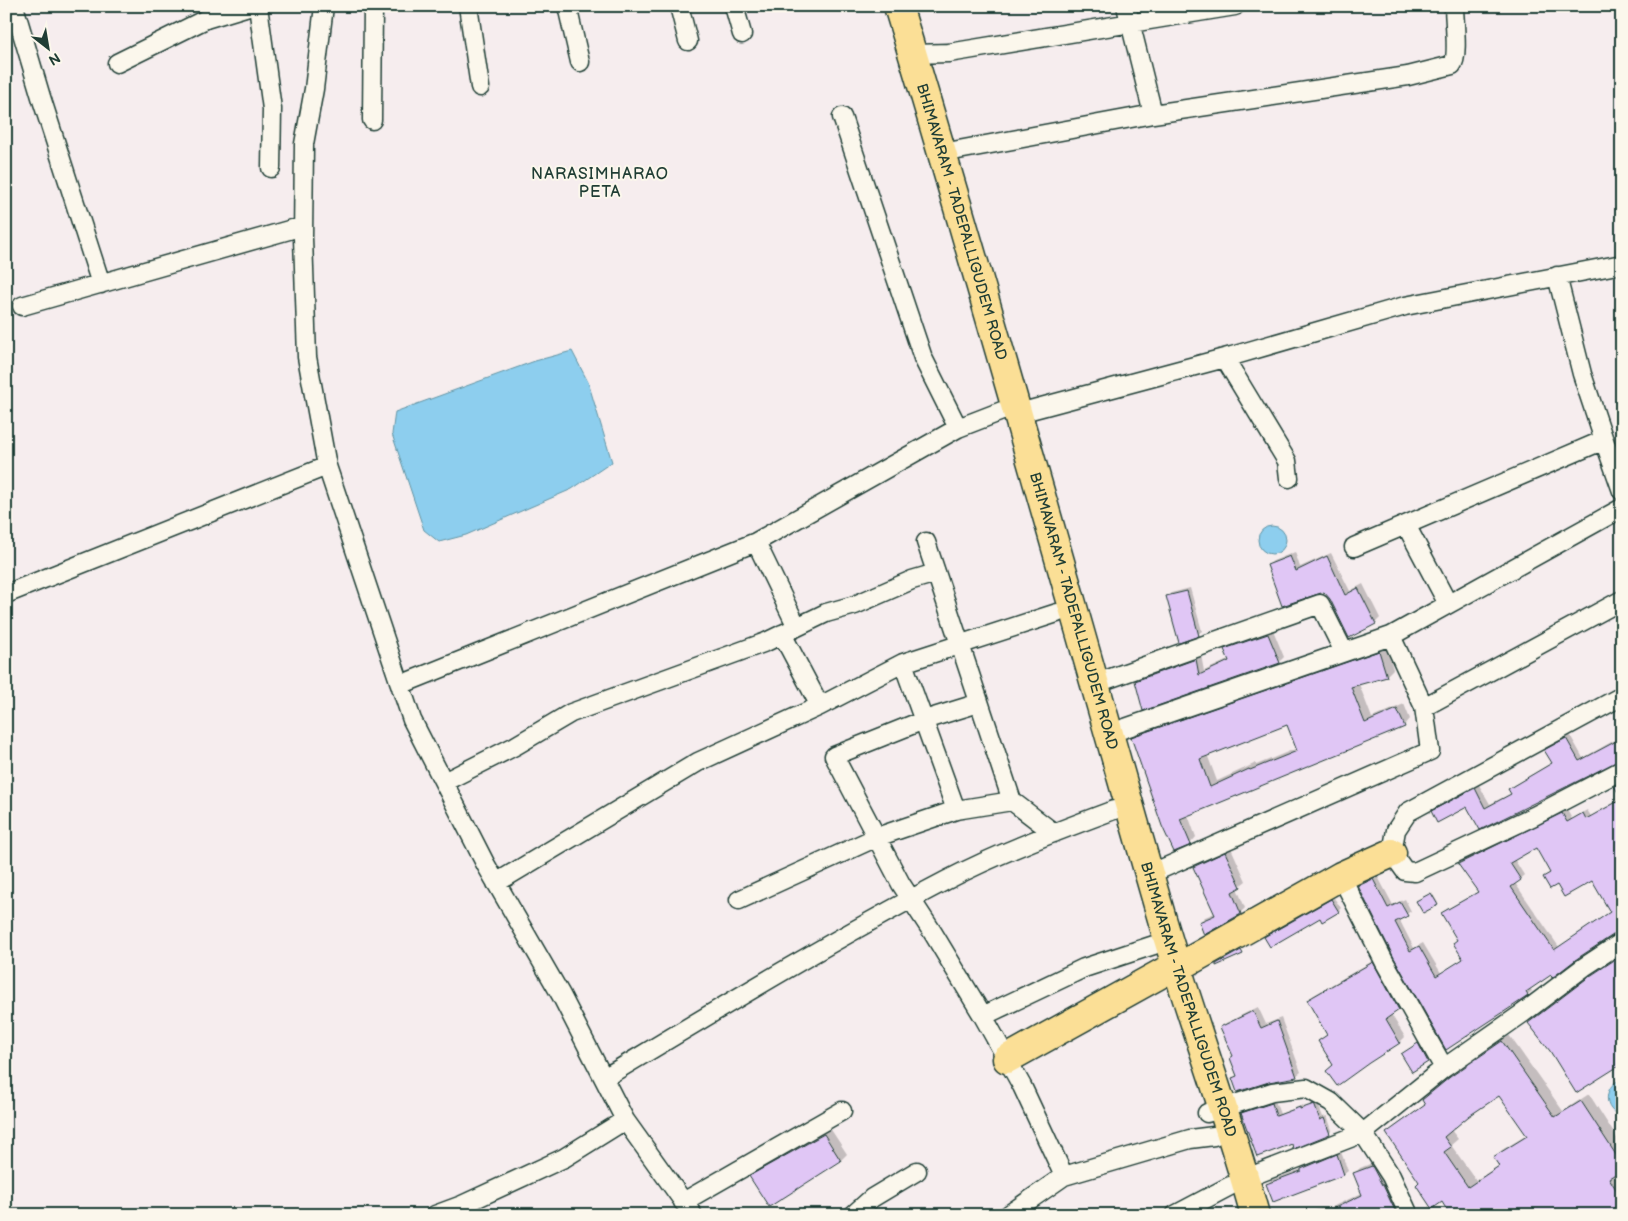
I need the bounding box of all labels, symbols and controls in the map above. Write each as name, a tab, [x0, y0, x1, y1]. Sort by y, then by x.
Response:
north arrow	[22, 22, 72, 72]
text: N	[46, 49, 63, 69]
street label: BHIMAVARAM - TADEPALLIGUDEM ROAD	[912, 81, 1011, 363]
district label: NARASIMHARAO PETA	[531, 165, 669, 202]
street label: BHIMAVARAM - TADEPALLIGUDEM ROAD	[1025, 470, 1122, 752]
street label: BHIMAVARAM - TADEPALLIGUDEM ROAD	[1136, 860, 1240, 1140]

